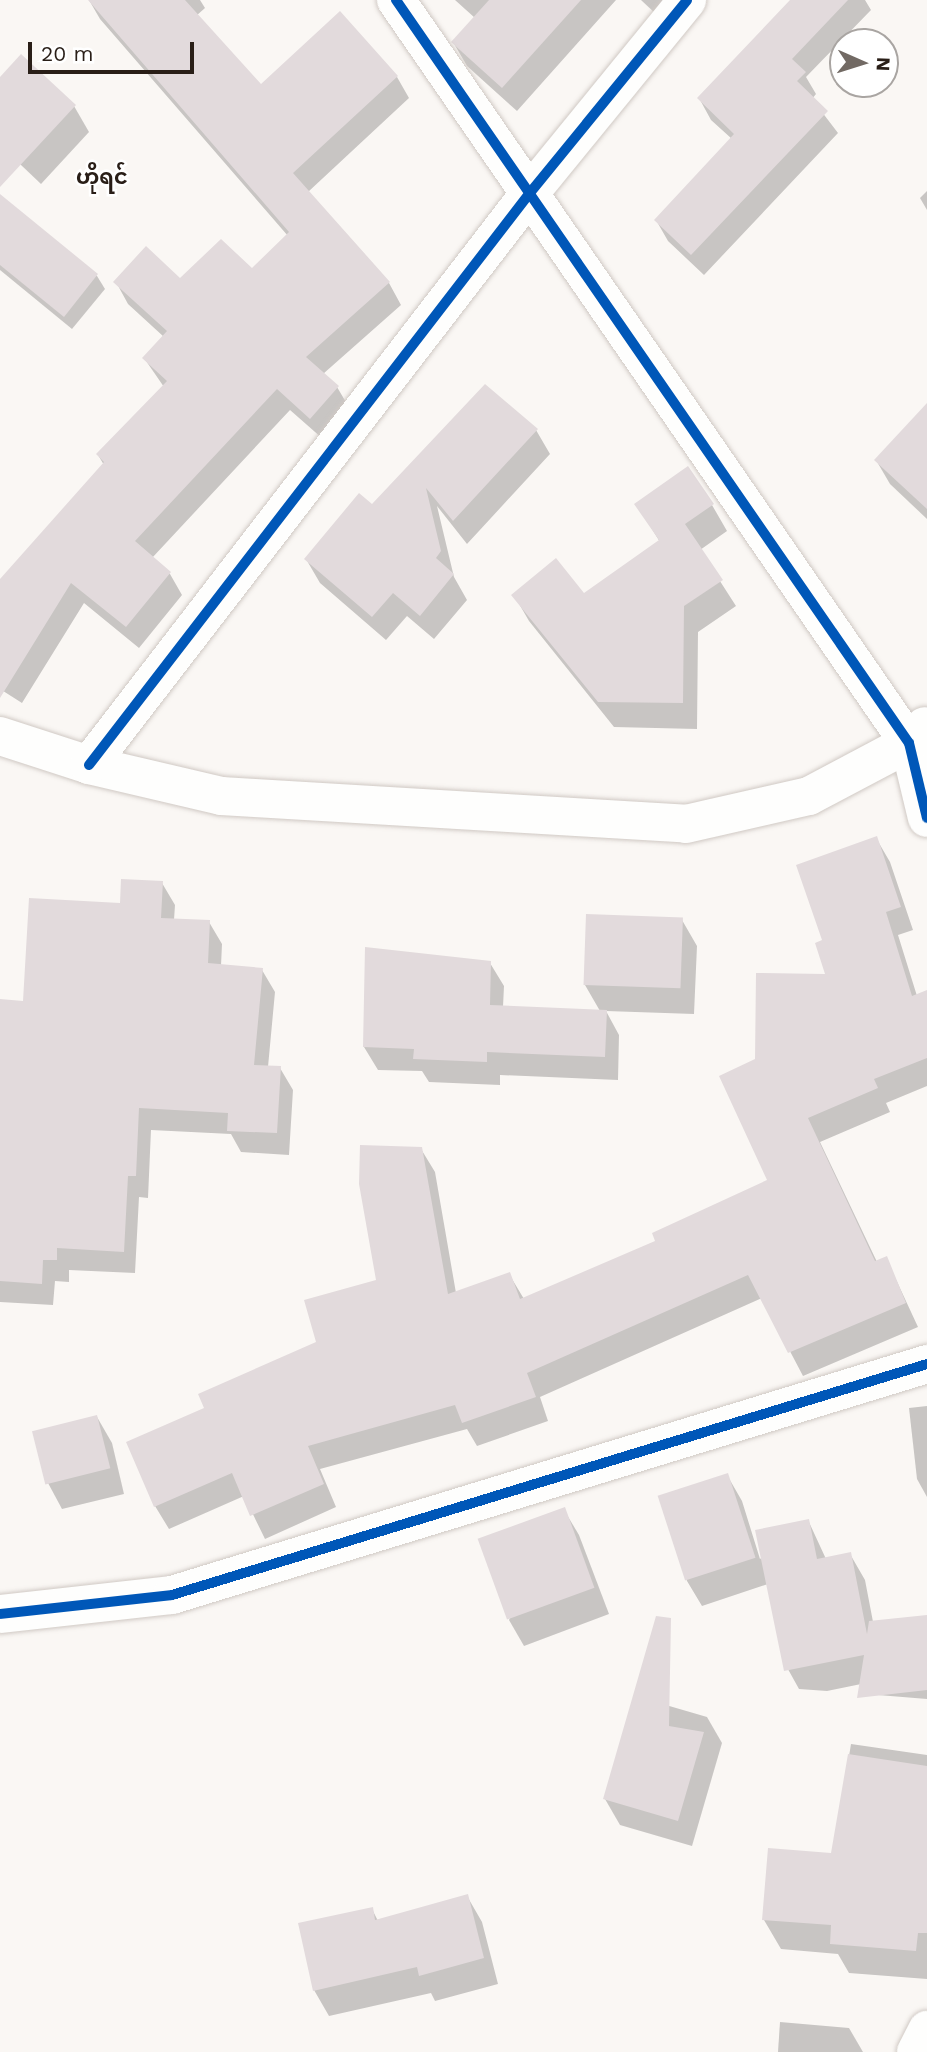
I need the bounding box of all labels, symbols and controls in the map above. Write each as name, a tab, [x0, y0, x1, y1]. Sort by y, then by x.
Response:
scale bar	[32, 28, 198, 72]
north arrow	[829, 28, 899, 98]
text: 20 m	[41, 41, 93, 66]
text: N	[872, 56, 895, 72]
district label: ဟိုရင်	[76, 164, 128, 190]

